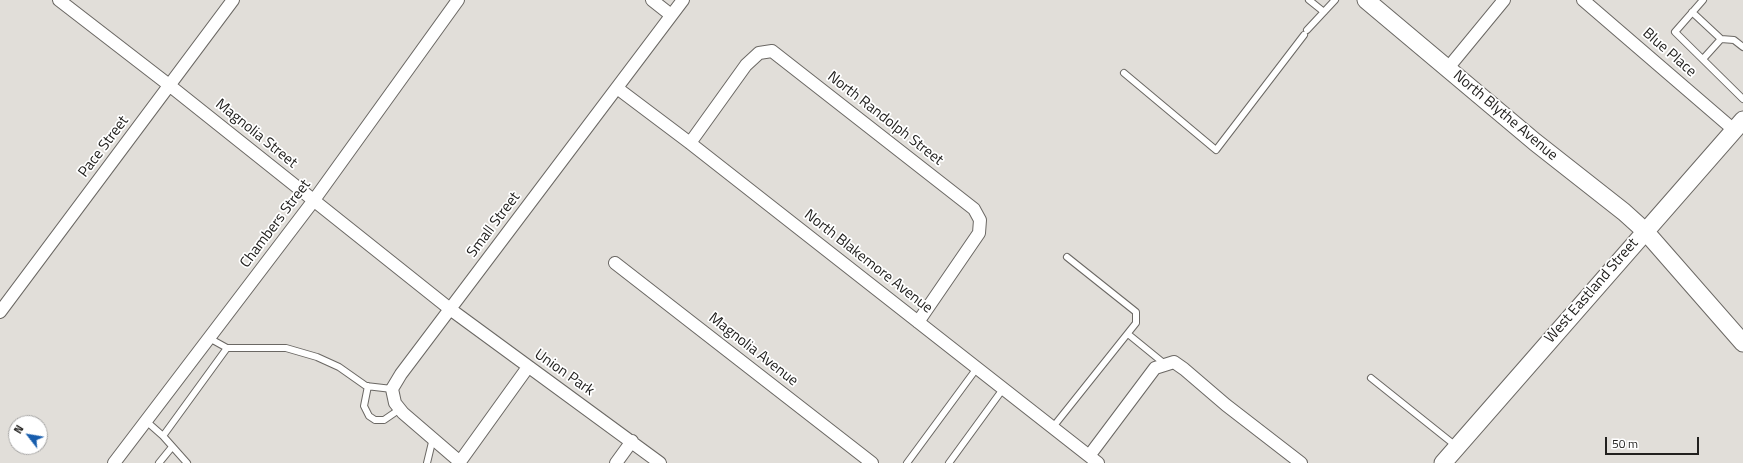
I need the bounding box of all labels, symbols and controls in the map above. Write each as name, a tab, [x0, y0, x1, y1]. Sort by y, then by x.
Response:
street label: Blue Place	[1638, 25, 1700, 81]
street label: North Blythe Avenue	[1449, 67, 1561, 165]
street label: North Randolph Street	[824, 68, 946, 170]
street label: Magnolia Street	[211, 96, 301, 172]
street label: Pace Street	[75, 113, 133, 181]
street label: Chambers Street	[237, 176, 315, 272]
street label: Small Street	[464, 189, 524, 261]
street label: North Blakemore Avenue	[800, 206, 936, 318]
street label: West Eastland Street	[1542, 235, 1642, 347]
street label: Magnolia Avenue	[705, 310, 801, 390]
street label: Union Park	[531, 346, 597, 400]
north arrow	[8, 415, 48, 455]
text: N	[10, 422, 27, 437]
scale bar	[1607, 429, 1701, 455]
text: 50 m	[1612, 434, 1638, 453]

